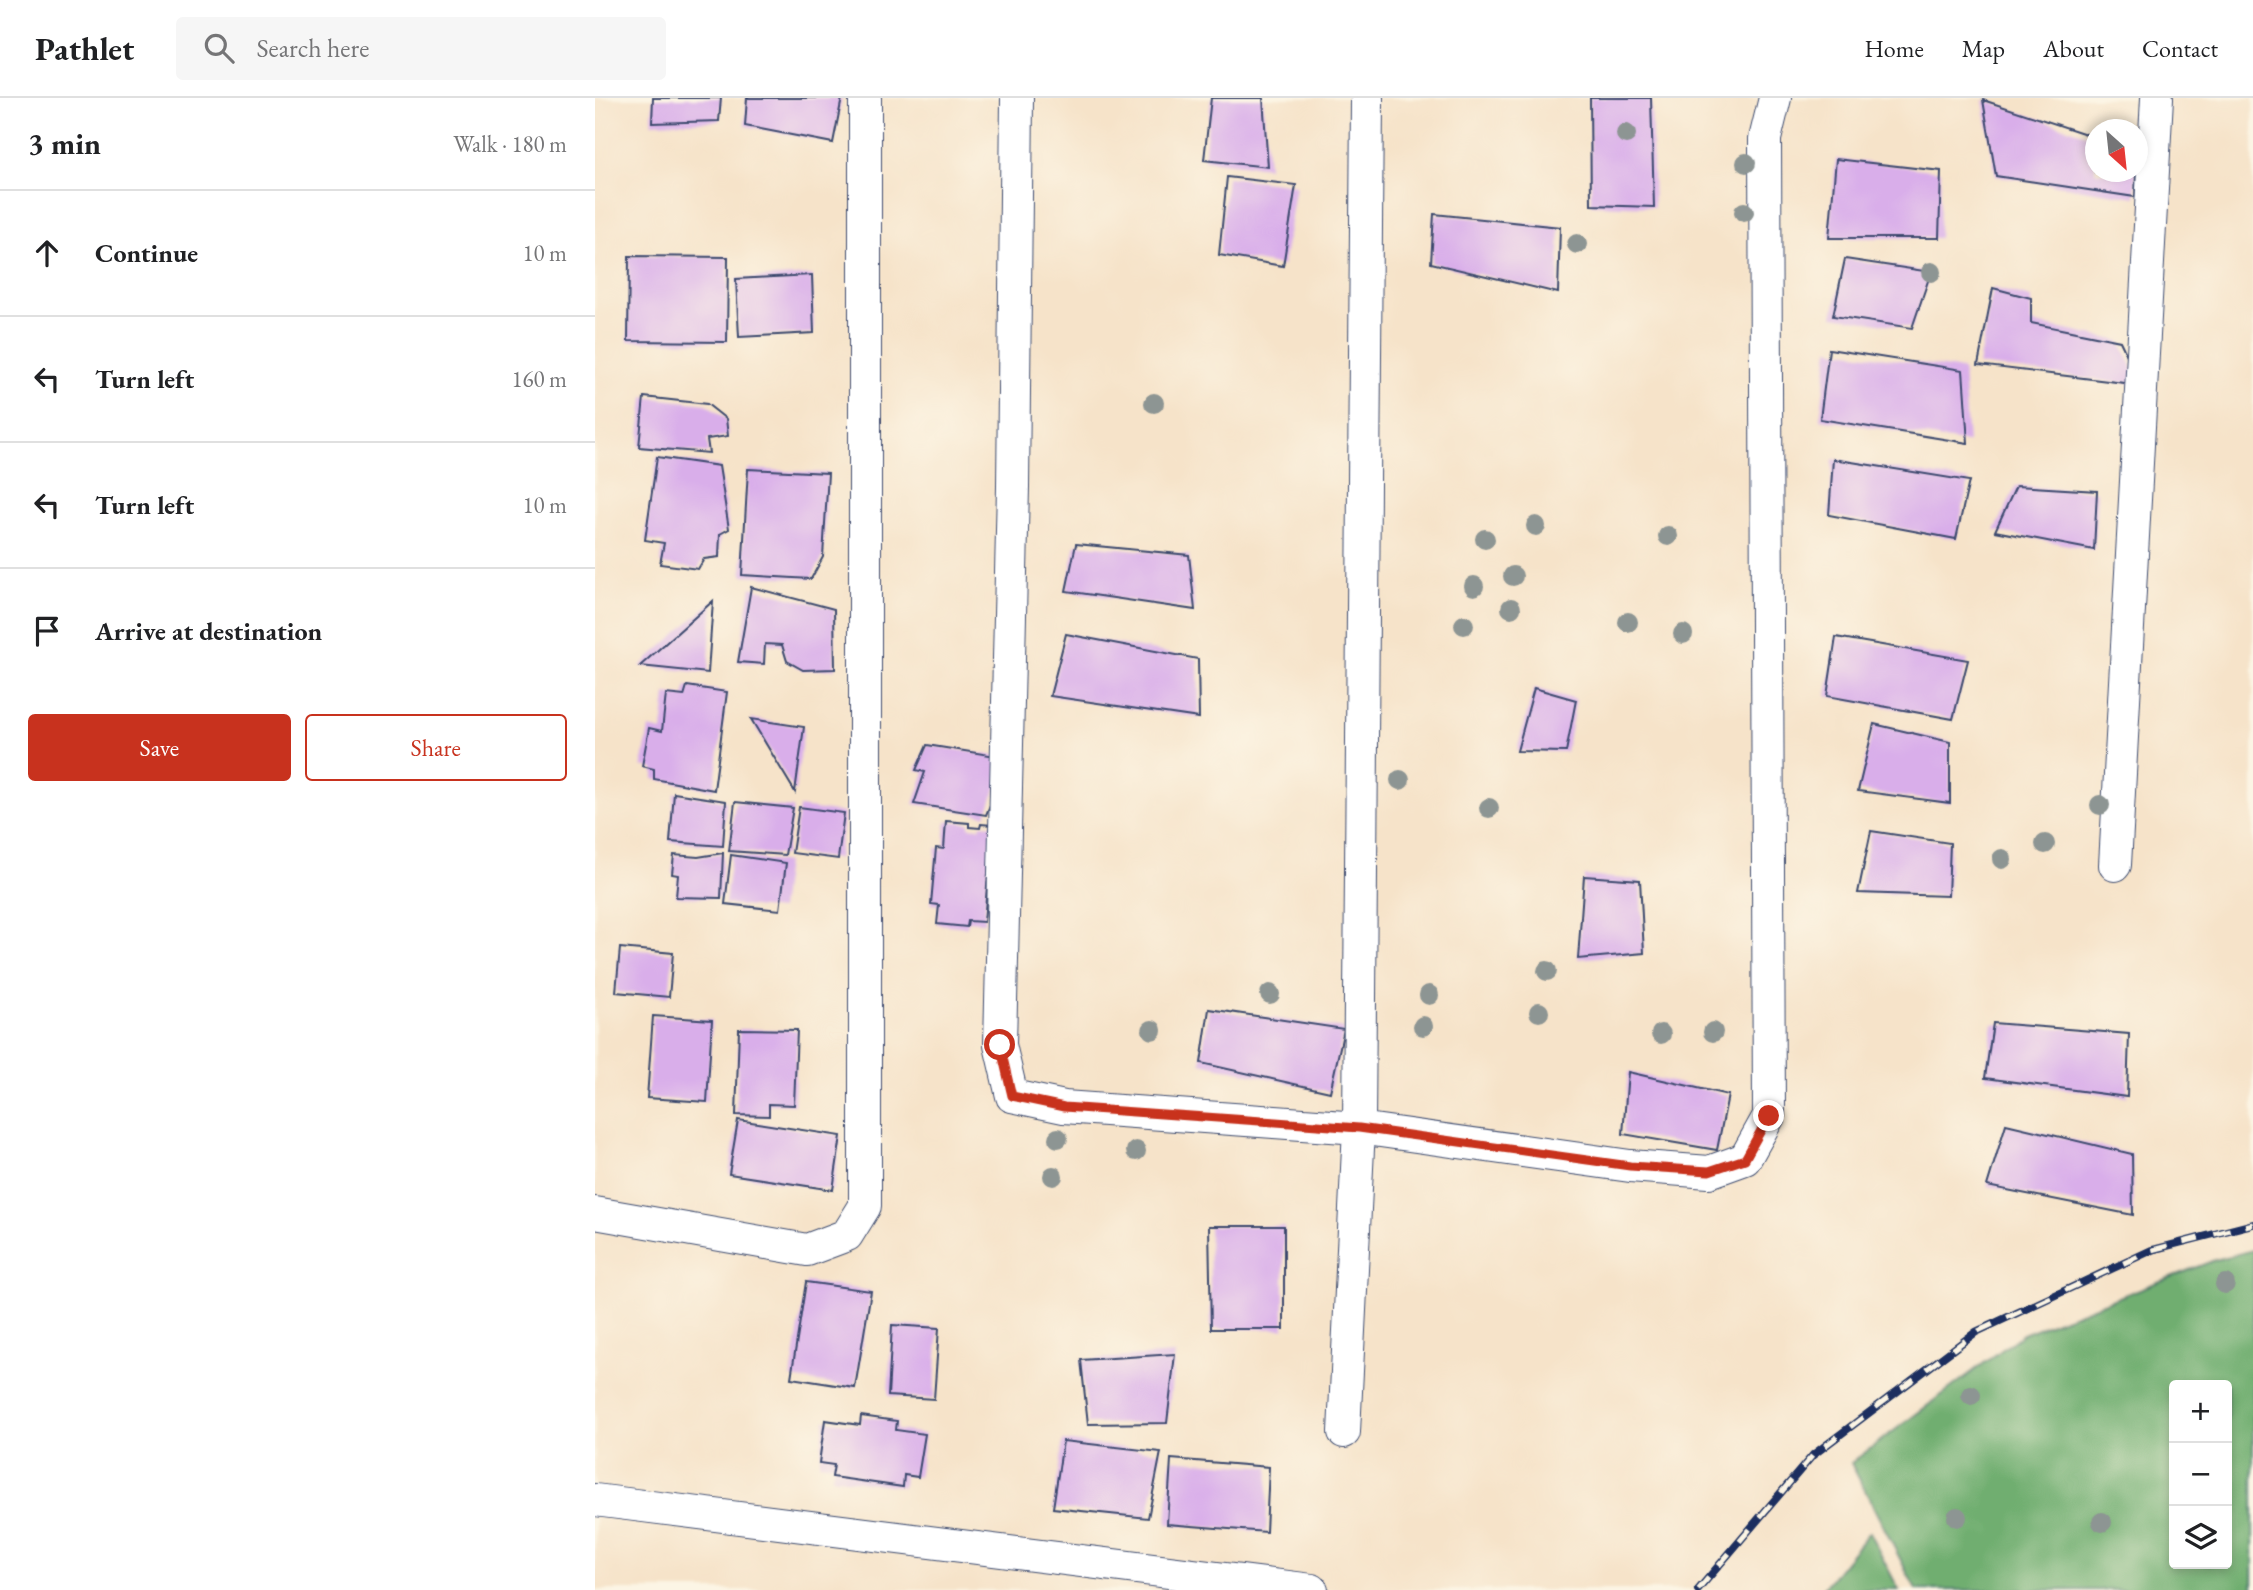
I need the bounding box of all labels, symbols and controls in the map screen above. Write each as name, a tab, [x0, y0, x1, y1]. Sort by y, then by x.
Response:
search box	[176, 17, 666, 80]
text: Pathlet	[35, 27, 134, 70]
icon: search	[200, 29, 238, 67]
text: Search here	[256, 31, 369, 65]
text: Home	[1864, 33, 1924, 64]
text: Map	[1962, 33, 2005, 64]
text: About	[2043, 33, 2104, 64]
text: Contact	[2142, 33, 2218, 64]
north arrow	[2085, 119, 2148, 182]
text: 3 min	[28, 124, 101, 163]
text: Walk · 180 m	[453, 129, 567, 159]
icon: ahead	[28, 234, 66, 272]
text: Continue	[95, 236, 198, 270]
text: 10 m	[522, 238, 567, 268]
icon: left	[28, 360, 66, 398]
text: Turn left	[95, 362, 194, 396]
text: 160 m	[511, 364, 567, 394]
icon: left	[28, 486, 66, 524]
text: Turn left	[95, 488, 194, 522]
text: 10 m	[522, 490, 567, 520]
icon: arrive	[28, 612, 66, 650]
text: Arrive at destination	[95, 614, 322, 648]
button: Save	[28, 714, 291, 781]
button: Share	[305, 714, 567, 781]
route start	[984, 1029, 1015, 1060]
route end	[1753, 1100, 1784, 1131]
map controls	[2169, 1380, 2232, 1569]
button: +	[2169, 1380, 2232, 1443]
button: −	[2169, 1443, 2232, 1506]
button: layers	[2169, 1506, 2232, 1569]

